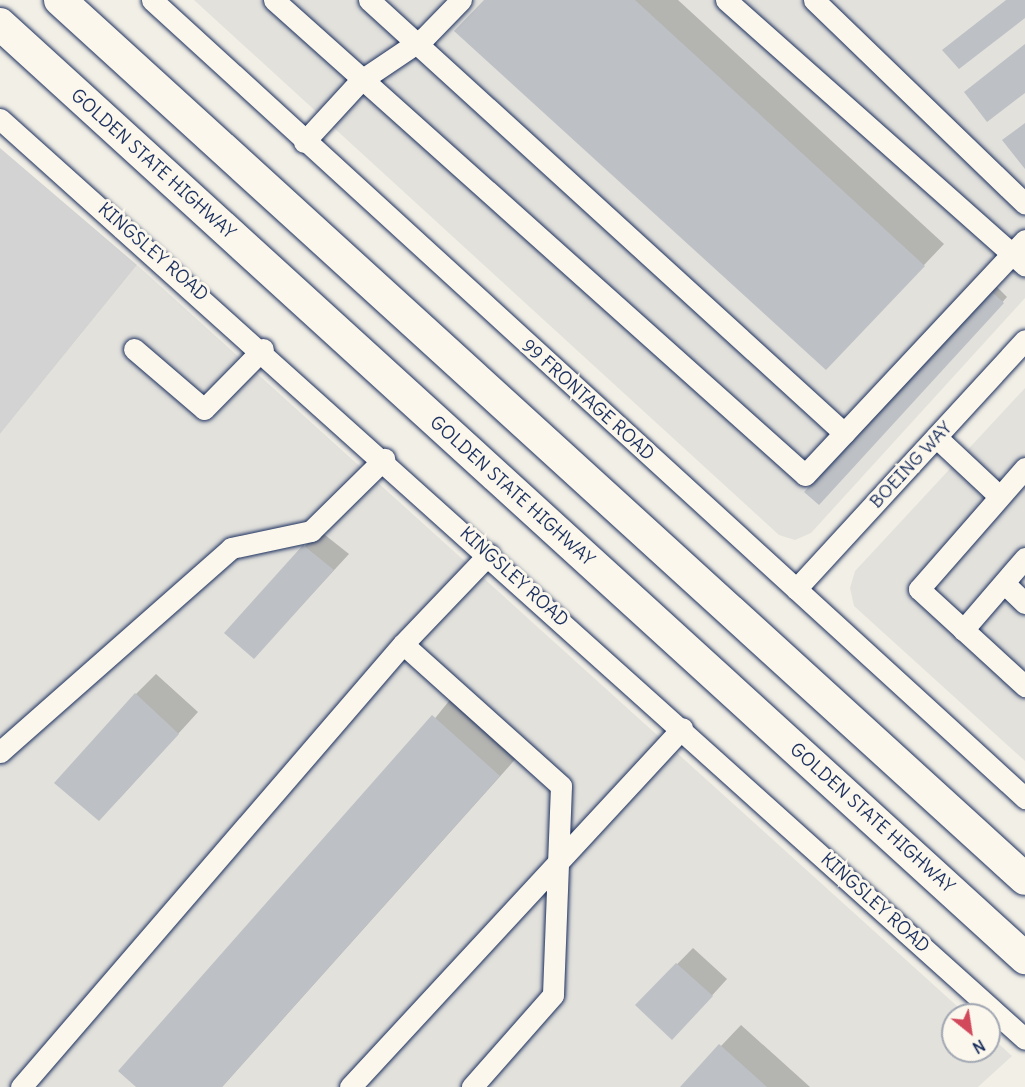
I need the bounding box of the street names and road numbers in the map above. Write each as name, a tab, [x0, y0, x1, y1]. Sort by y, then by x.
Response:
street label: GOLDEN STATE HIGHWAY	[66, 85, 240, 243]
street label: KINGSLEY ROAD	[94, 198, 212, 306]
street label: 99 FRONTAGE ROAD	[517, 335, 659, 465]
street label: GOLDEN STATE HIGHWAY	[425, 412, 599, 570]
street label: BOEING WAY	[865, 417, 957, 513]
street label: KINGSLEY ROAD	[455, 523, 573, 631]
street label: GOLDEN STATE HIGHWAY	[785, 739, 959, 897]
street label: KINGSLEY ROAD	[816, 849, 934, 957]

